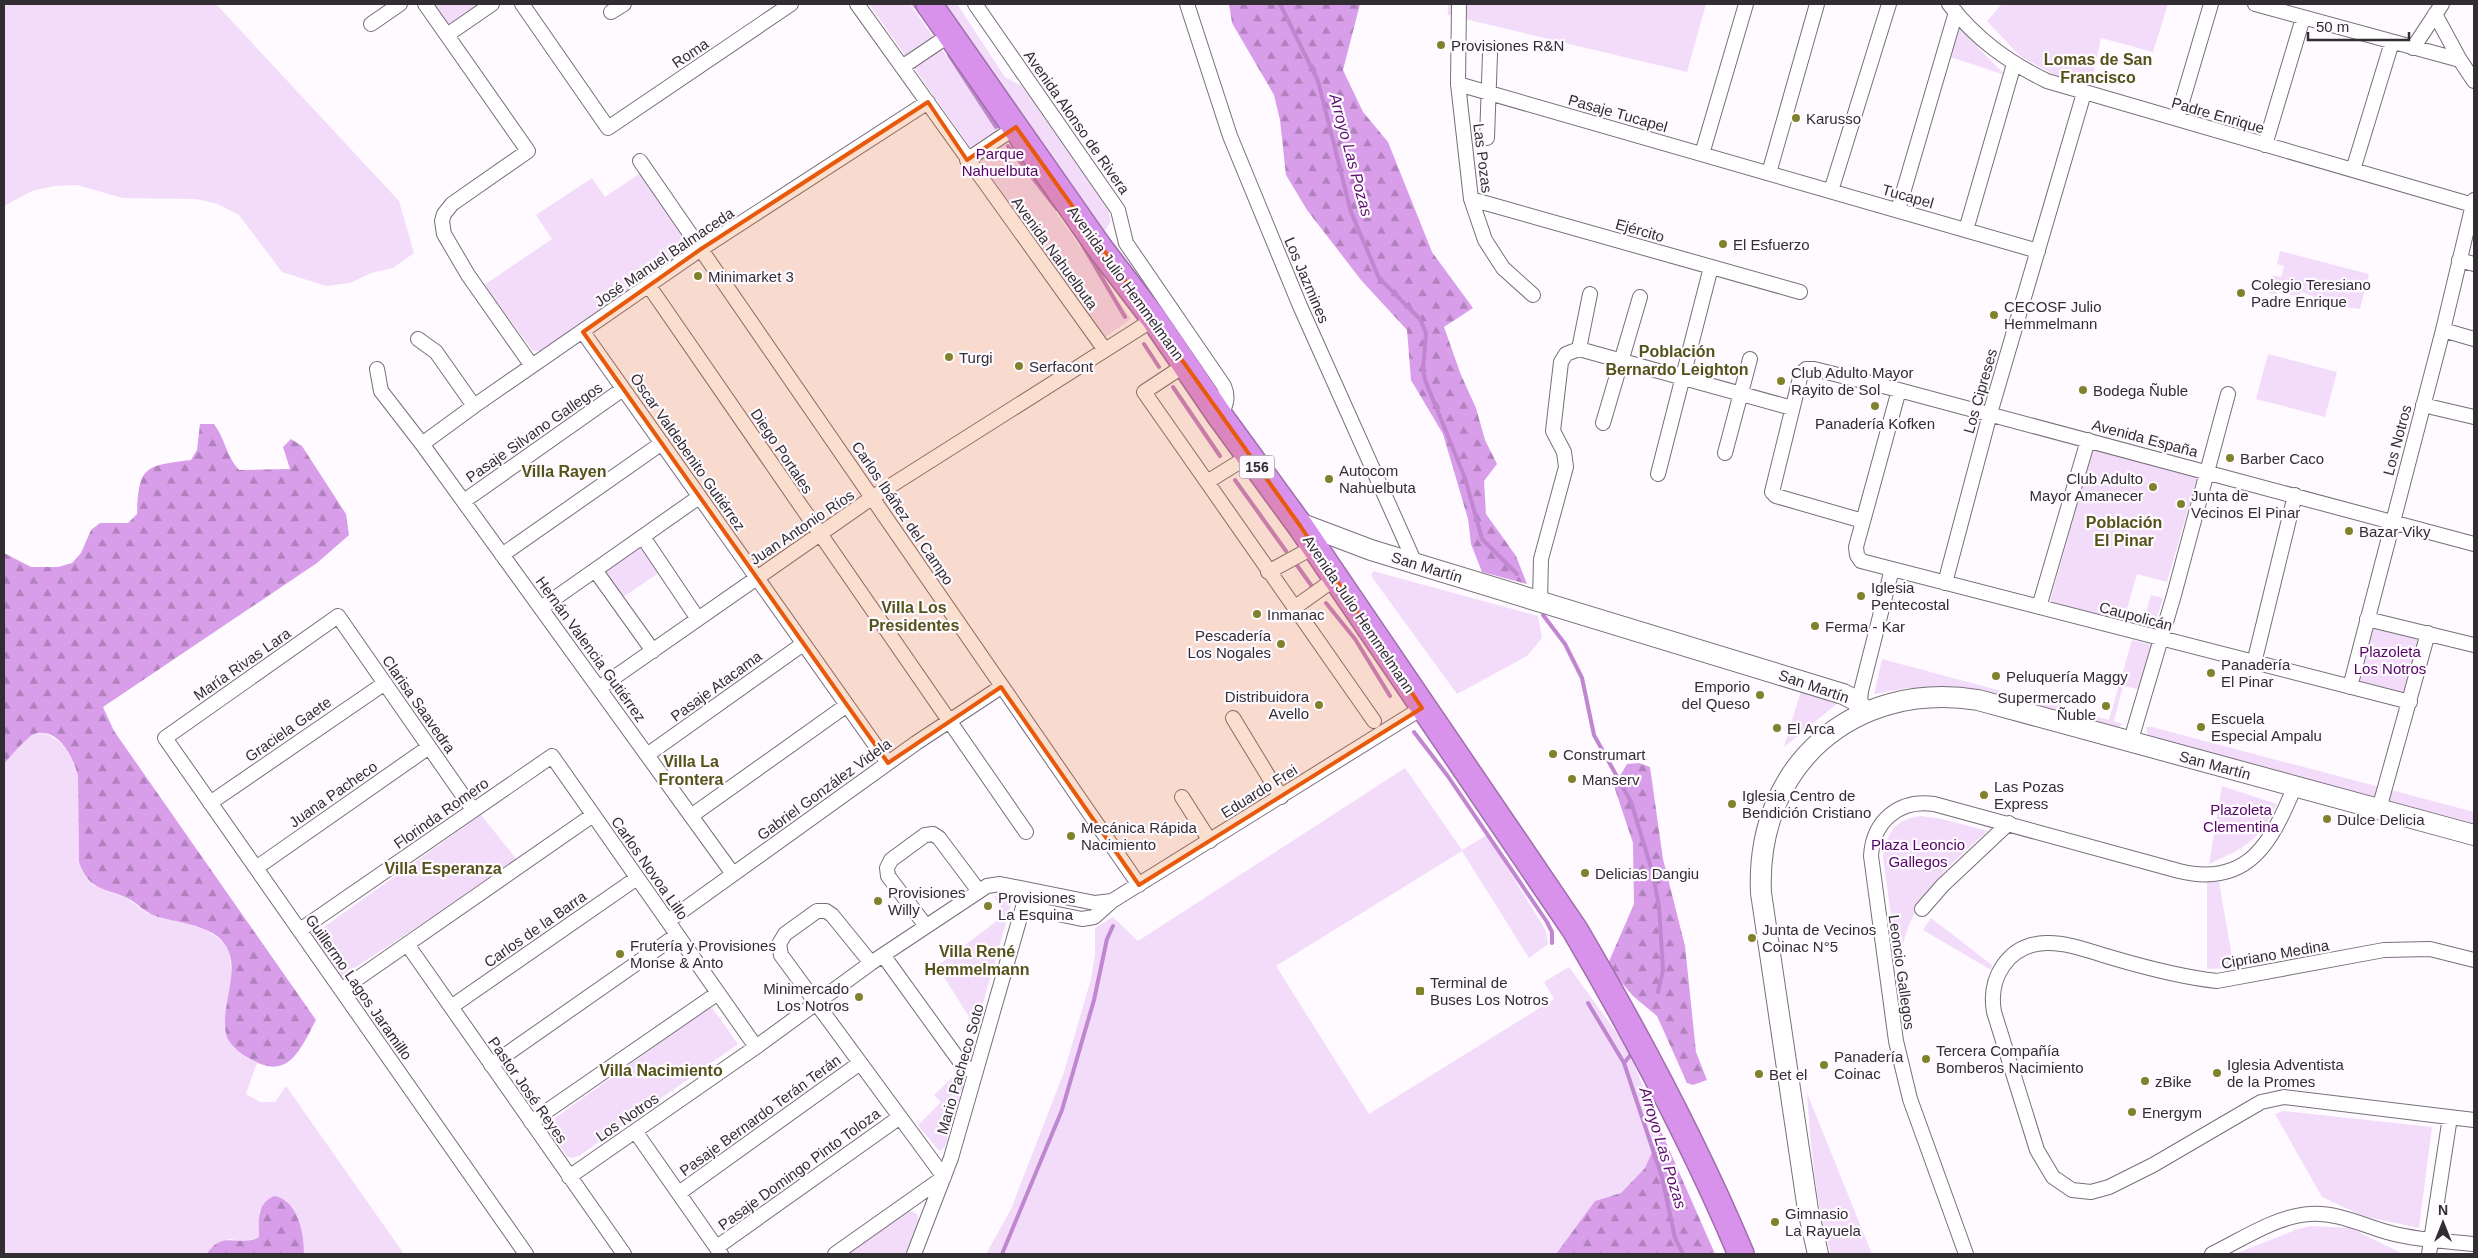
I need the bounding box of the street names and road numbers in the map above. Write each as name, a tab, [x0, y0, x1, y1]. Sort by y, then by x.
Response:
street label: Roma	[669, 34, 712, 71]
street label: Avenida Alonso de Rivera	[1021, 47, 1134, 198]
street label: Pasaje Tucapel	[1566, 91, 1670, 135]
street label: Padre Enrique	[2170, 94, 2266, 136]
street label: Las Pozas	[1470, 122, 1496, 194]
street label: Tucapel	[1880, 181, 1936, 211]
street label: Avenida Nahuelbuta	[1008, 193, 1102, 313]
street label: Avenida Julio Hemmelmann	[1064, 203, 1188, 363]
street label: José Manuel Balmaceda	[591, 204, 737, 310]
street label: Ejército	[1614, 215, 1666, 245]
street label: Los Jazmines	[1281, 234, 1333, 326]
street label: Los Cipreses	[1960, 347, 2000, 435]
street label: Òscar Valdebenito Gutiérrez	[627, 370, 749, 534]
street label: Pasaje Silvano Gallegos	[463, 378, 605, 486]
street label: Los Notros	[2379, 403, 2415, 477]
street label: Diego Portales	[747, 405, 817, 497]
street label: Avenida España	[2090, 416, 2200, 460]
street label: Carlos Ibáñez del Campo	[849, 438, 957, 588]
road number: 156	[1240, 456, 1274, 478]
street label: Juan Antonio Ríos	[747, 486, 857, 568]
street label: Avenida Julio Hemmelmann	[1300, 532, 1418, 696]
street label: San Martín	[1389, 548, 1465, 586]
street label: Hernán Valencia Gutiérrez	[532, 573, 650, 725]
street label: Caupolicán	[2098, 598, 2174, 634]
street label: María Rivas Lara	[190, 624, 294, 704]
street label: Pasaje Atacama	[667, 647, 765, 725]
street label: Clarisa Saavedra	[379, 652, 459, 757]
street label: San Martín	[1777, 666, 1851, 706]
street label: Graciela Gaete	[242, 693, 334, 765]
street label: Gabriel González Videla	[754, 734, 895, 843]
street label: San Martín	[2177, 747, 2253, 783]
street label: Juana Pacheco	[286, 757, 380, 831]
street label: Eduardo Frei	[1218, 761, 1300, 821]
street label: Florinda Romero	[390, 774, 492, 852]
street label: Carlos Novoa Lillo	[608, 813, 692, 923]
street label: Carlos de la Barra	[481, 887, 590, 971]
street label: Guillermo Lagos Jaramillo	[302, 911, 416, 1063]
street label: Leoncio Gallegos	[1886, 913, 1918, 1031]
street label: Cipriano Medina	[2220, 936, 2331, 972]
street label: Mario Pacheco Soto	[933, 1002, 987, 1136]
street label: Pastor José Reyes	[485, 1034, 571, 1146]
street label: Pasaje Bernardo Terán Terán	[676, 1051, 844, 1179]
street label: Los Notros	[592, 1089, 662, 1145]
street label: Pasaje Domingo Pinto Toloza	[715, 1104, 884, 1233]

